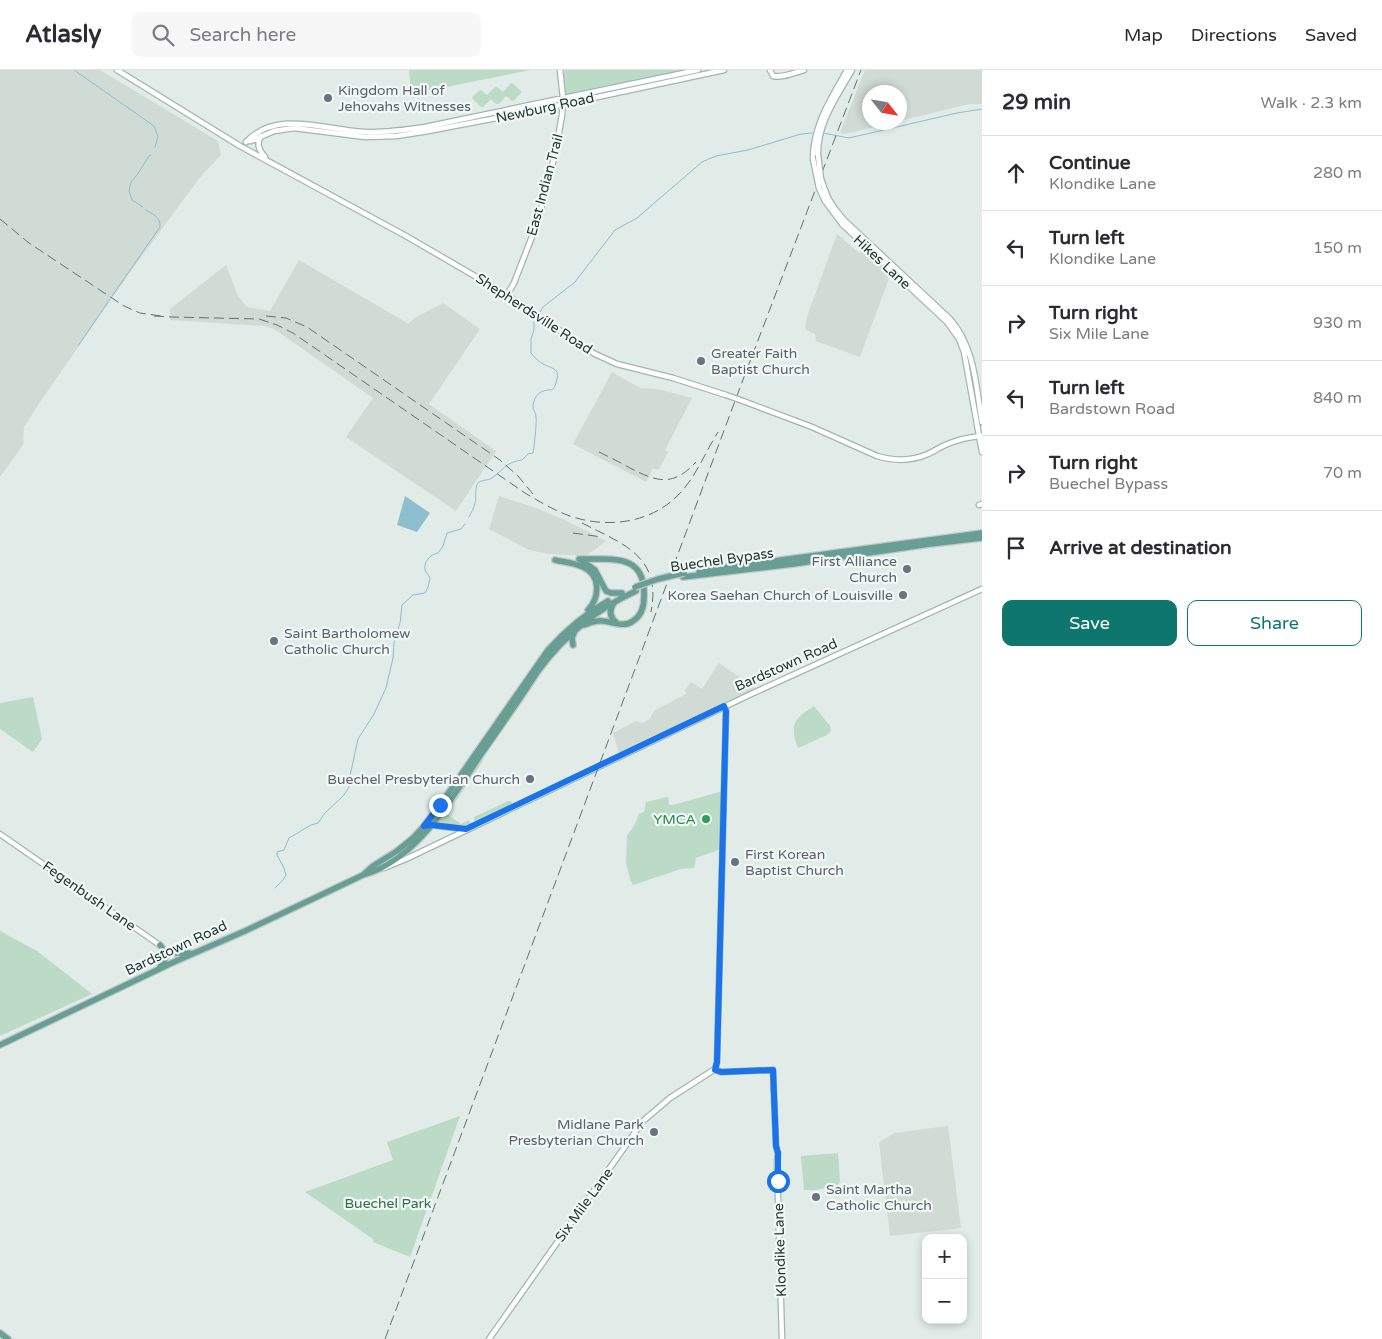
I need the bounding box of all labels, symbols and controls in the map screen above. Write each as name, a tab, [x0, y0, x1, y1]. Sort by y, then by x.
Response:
search box	[131, 12, 481, 57]
text: Atlasly	[25, 20, 101, 49]
icon: search	[149, 21, 177, 49]
text: Search here	[189, 24, 296, 46]
text: Map	[1124, 24, 1163, 46]
text: Directions	[1191, 24, 1277, 46]
text: Saved	[1305, 24, 1357, 46]
place label: Kingdom Hall of Jehovahs Witnesses	[338, 82, 471, 115]
north arrow	[862, 85, 907, 130]
street label: Newburg Road	[494, 89, 596, 127]
text: 29 min	[1002, 90, 1071, 115]
marker: Kingdom Hall of Jehovahs Witnesses	[322, 92, 334, 104]
text: Walk · 2.3 km	[1260, 93, 1362, 113]
street label: East Indian Trail	[523, 132, 567, 238]
text: Continue	[1049, 152, 1131, 174]
icon: ahead	[1002, 159, 1030, 187]
text: 280 m	[1313, 163, 1362, 183]
text: Klondike Lane	[1049, 174, 1156, 194]
text: Turn left	[1049, 227, 1125, 249]
street label: Hikes Lane	[850, 231, 914, 293]
icon: left	[1002, 234, 1030, 262]
text: 150 m	[1313, 238, 1362, 258]
text: Klondike Lane	[1049, 249, 1156, 269]
street label: Shepherdsville Road	[473, 270, 595, 358]
text: Turn right	[1049, 302, 1137, 324]
icon: right	[1002, 309, 1030, 337]
text: 930 m	[1313, 313, 1362, 333]
text: Six Mile Lane	[1049, 324, 1149, 344]
place label: Greater Faith Baptist Church	[711, 345, 810, 378]
marker: Greater Faith Baptist Church	[695, 355, 707, 367]
text: Turn left	[1049, 377, 1125, 399]
icon: left	[1002, 384, 1030, 412]
text: 840 m	[1313, 388, 1362, 408]
text: Bardstown Road	[1049, 399, 1175, 419]
text: Turn right	[1049, 452, 1137, 474]
icon: right	[1002, 459, 1030, 487]
text: 70 m	[1323, 463, 1362, 483]
text: Buechel Bypass	[1049, 474, 1168, 494]
icon: arrive	[1002, 534, 1030, 562]
text: Arrive at destination	[1049, 537, 1232, 559]
street label: Buechel Bypass	[669, 544, 775, 576]
place label: First Alliance Church	[812, 553, 897, 586]
marker: First Alliance Church	[901, 563, 913, 575]
place label: Korea Saehan Church of Louisville	[668, 587, 893, 604]
marker: Korea Saehan Church of Louisville	[897, 589, 909, 601]
button: Save	[1002, 600, 1177, 646]
button: Share	[1187, 600, 1362, 646]
place label: Saint Bartholomew Catholic Church	[284, 625, 410, 658]
marker: Saint Bartholomew Catholic Church	[268, 635, 280, 647]
street label: Bardstown Road	[732, 635, 840, 695]
place label: Buechel Presbyterian Church	[327, 771, 520, 788]
marker: Buechel Presbyterian Church	[524, 773, 536, 785]
route end	[429, 794, 452, 817]
place label: YMCA	[653, 811, 696, 828]
marker: YMCA	[700, 813, 712, 825]
place label: First Korean Baptist Church	[745, 846, 844, 879]
marker: First Korean Baptist Church	[729, 856, 741, 868]
street label: Fegenbush Lane	[39, 858, 139, 934]
street label: Bardstown Road	[122, 917, 230, 979]
place label: Midlane Park Presbyterian Church	[508, 1116, 644, 1149]
marker: Midlane Park Presbyterian Church	[648, 1126, 660, 1138]
street label: Six Mile Lane	[551, 1165, 617, 1245]
route start	[767, 1170, 790, 1193]
place label: Saint Martha Catholic Church	[826, 1181, 932, 1214]
marker: Saint Martha Catholic Church	[810, 1191, 822, 1203]
park label: Buechel Park	[345, 1195, 432, 1212]
street label: Klondike Lane	[770, 1203, 790, 1297]
map controls	[922, 1234, 967, 1324]
button: +	[922, 1234, 967, 1279]
button: −	[922, 1279, 967, 1324]

